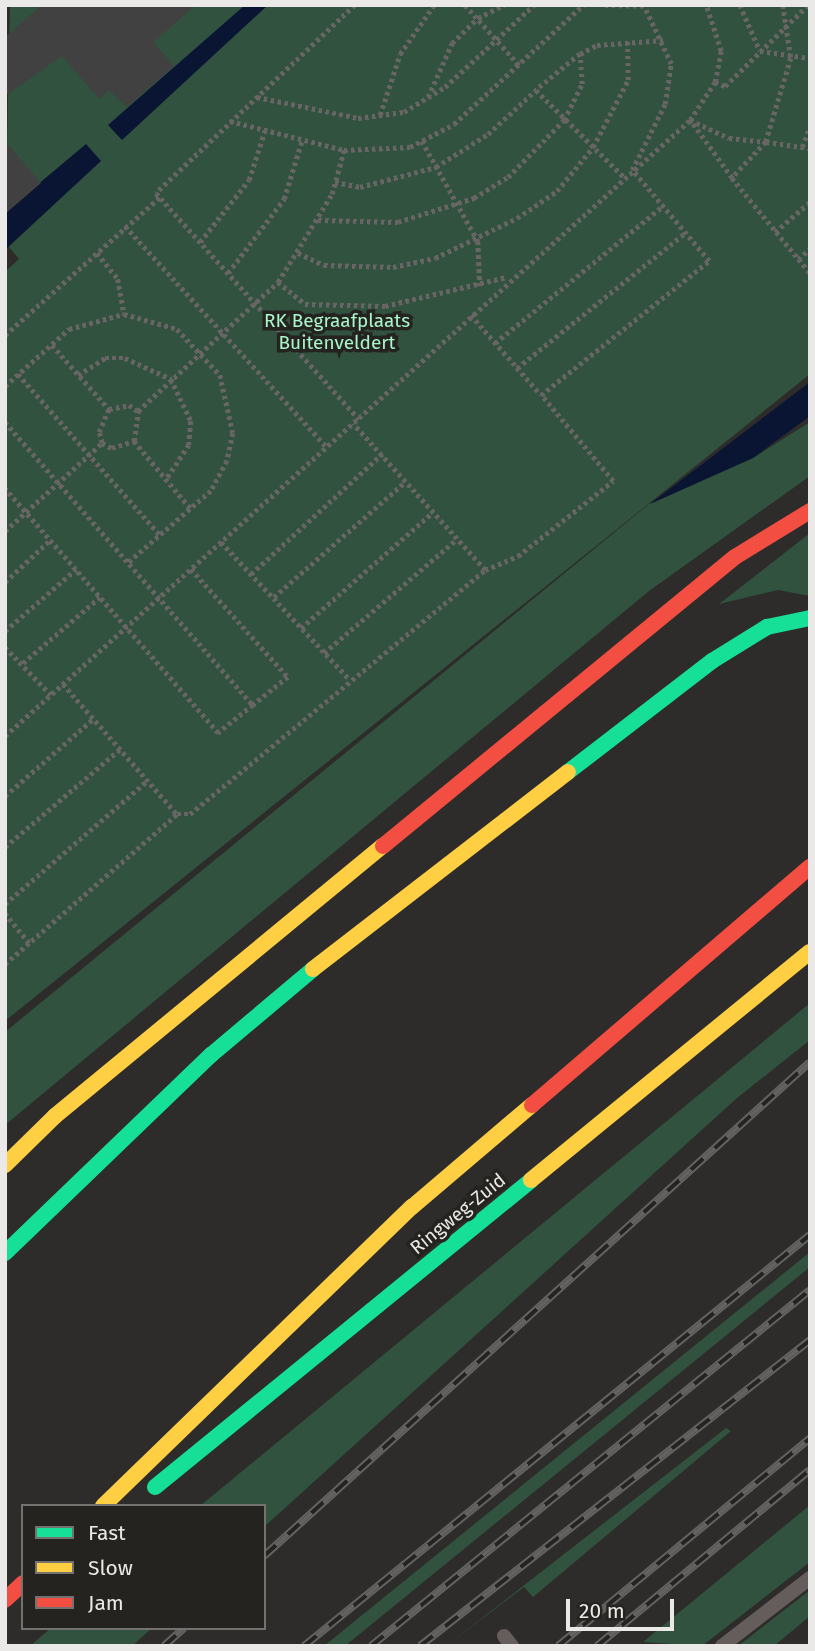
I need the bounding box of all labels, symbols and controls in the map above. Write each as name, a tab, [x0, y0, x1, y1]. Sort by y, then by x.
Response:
park label: RK Begraafplaats Buitenveldert	[264, 310, 410, 354]
street label: Ringweg-Zuid	[406, 1169, 510, 1259]
legend	[21, 1504, 266, 1630]
text: Fast	[88, 1520, 126, 1546]
text: Slow	[88, 1555, 133, 1581]
scale bar	[570, 1584, 678, 1628]
text: Jam	[88, 1590, 124, 1616]
text: 20 m	[579, 1598, 625, 1624]

